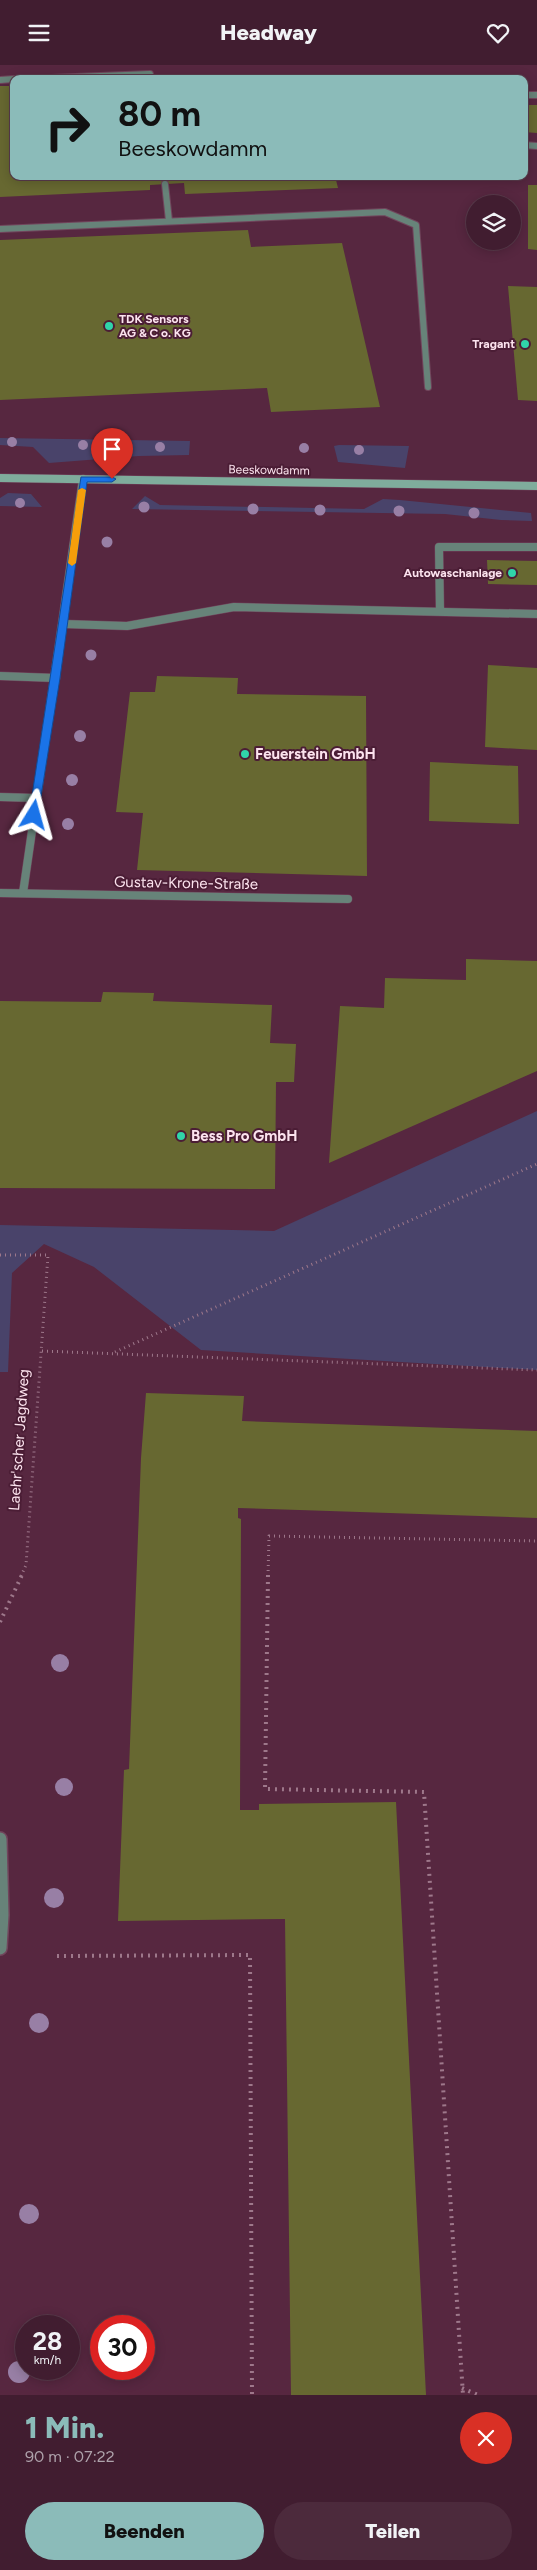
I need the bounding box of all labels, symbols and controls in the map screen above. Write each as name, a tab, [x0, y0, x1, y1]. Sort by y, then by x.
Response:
icon: menu	[25, 19, 53, 47]
text: Headway	[220, 19, 317, 46]
icon: heart	[484, 19, 512, 47]
text: 80 m	[118, 93, 201, 135]
icon: right	[35, 95, 100, 160]
text: Beeskowdamm	[118, 135, 267, 162]
map controls	[466, 195, 521, 250]
button: layers	[466, 195, 521, 250]
place label: TDK Sensors AG & C o. KG	[119, 312, 191, 340]
marker: TDK Sensors AG & C o. KG	[103, 320, 115, 332]
place label: Tragant	[472, 337, 515, 351]
marker: Tragant	[519, 338, 531, 350]
pin	[91, 428, 133, 479]
icon: arrive	[98, 435, 126, 463]
street label: Beeskowdamm	[228, 462, 310, 478]
place label: Autowaschanlage	[404, 566, 502, 580]
marker: Autowaschanlage	[506, 567, 518, 579]
place label: Feuerstein GmbH	[255, 745, 376, 763]
marker: Feuerstein GmbH	[239, 748, 251, 760]
position arrow	[7, 788, 59, 840]
street label: Gustav-Krone-Straße	[114, 873, 258, 893]
place label: Bess Pro GmbH	[191, 1127, 297, 1145]
marker: Bess Pro GmbH	[175, 1130, 187, 1142]
street label: Laehr'scher Jagdweg	[5, 1369, 33, 1511]
speed limit sign: 30	[90, 2315, 155, 2380]
text: 28	[33, 2326, 62, 2356]
text: km/h	[34, 2353, 61, 2367]
text: 1 Min.	[25, 2409, 104, 2446]
button: close	[460, 2412, 512, 2464]
text: 90 m · 07:22	[25, 2447, 115, 2466]
button: Beenden	[25, 2502, 264, 2560]
button: Teilen	[274, 2502, 512, 2560]

